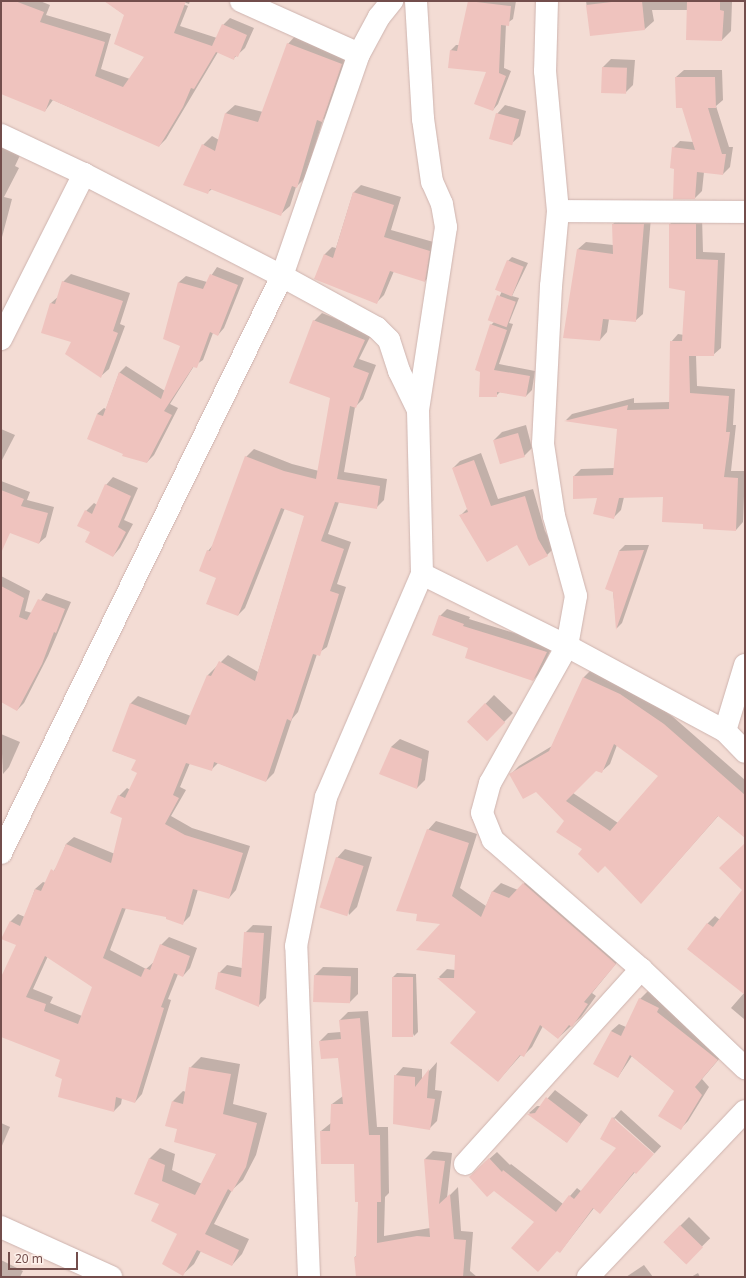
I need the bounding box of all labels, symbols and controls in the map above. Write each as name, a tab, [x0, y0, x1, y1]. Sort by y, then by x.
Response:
scale bar	[10, 1244, 80, 1270]
text: 20 m	[15, 1250, 43, 1267]

